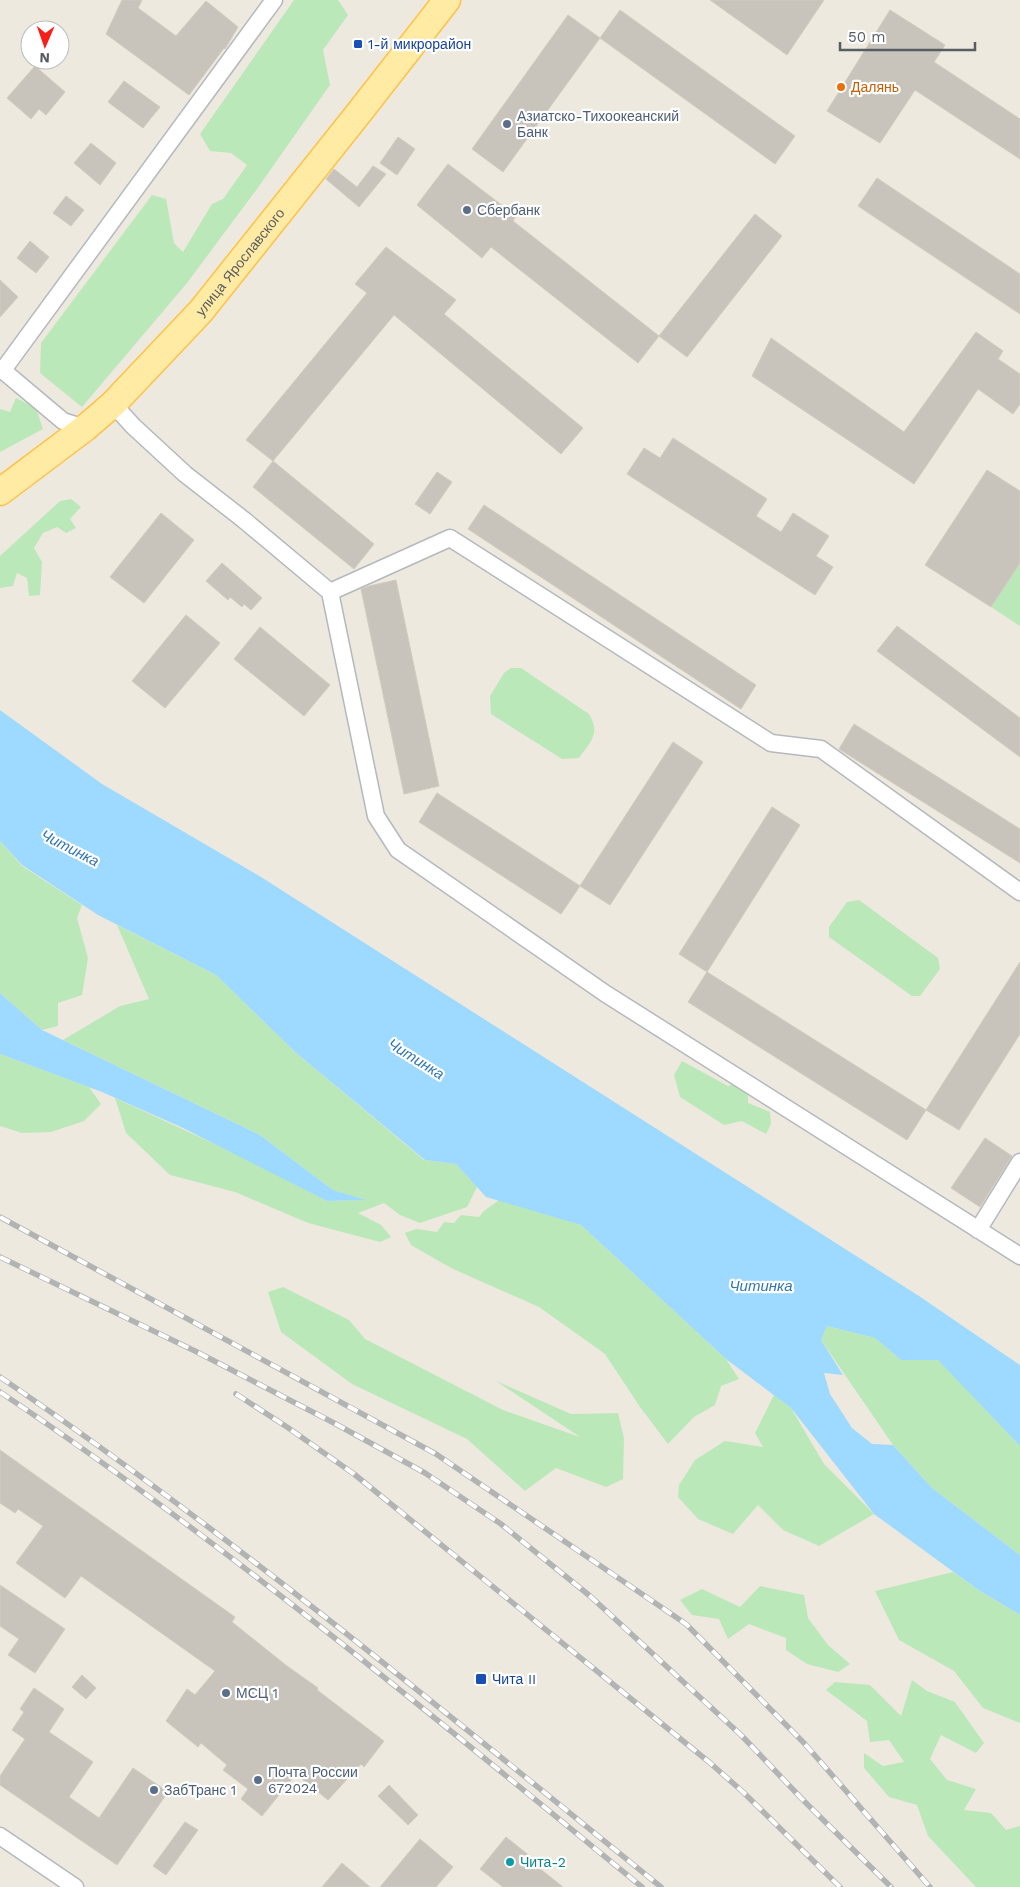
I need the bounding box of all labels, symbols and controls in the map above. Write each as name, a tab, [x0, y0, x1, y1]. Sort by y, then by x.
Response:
north arrow	[20, 20, 70, 70]
scale bar	[840, 20, 975, 52]
text: 50 m	[848, 28, 885, 46]
place label: 1-й микрорайон	[368, 36, 471, 52]
marker: 1-й микрорайон	[352, 38, 364, 50]
text: N	[39, 50, 50, 66]
place label: Далянь	[851, 79, 899, 95]
marker: Далянь	[835, 81, 847, 93]
place label: Азиатско-Тихоокеанский Банк	[517, 108, 679, 140]
marker: Азиатско-Тихоокеанский Банк	[501, 118, 513, 130]
place label: Сбербанк	[477, 202, 541, 218]
marker: Сбербанк	[461, 204, 473, 216]
street label: улица Ярославского	[193, 205, 288, 319]
water label: Читинка	[38, 826, 102, 870]
water label: Читинка	[385, 1035, 447, 1083]
water label: Читинка	[730, 1277, 792, 1295]
place label: Чита II	[492, 1671, 536, 1687]
marker: Чита II	[474, 1672, 488, 1686]
place label: МСЦ 1	[236, 1685, 278, 1701]
marker: МСЦ 1	[220, 1687, 232, 1699]
place label: Почта России 672024	[268, 1764, 358, 1796]
marker: Почта России 672024	[252, 1774, 264, 1786]
place label: ЗабТранс 1	[164, 1782, 236, 1798]
marker: ЗабТранс 1	[148, 1784, 160, 1796]
place label: Чита-2	[520, 1854, 566, 1870]
marker: Чита-2	[504, 1856, 516, 1868]

